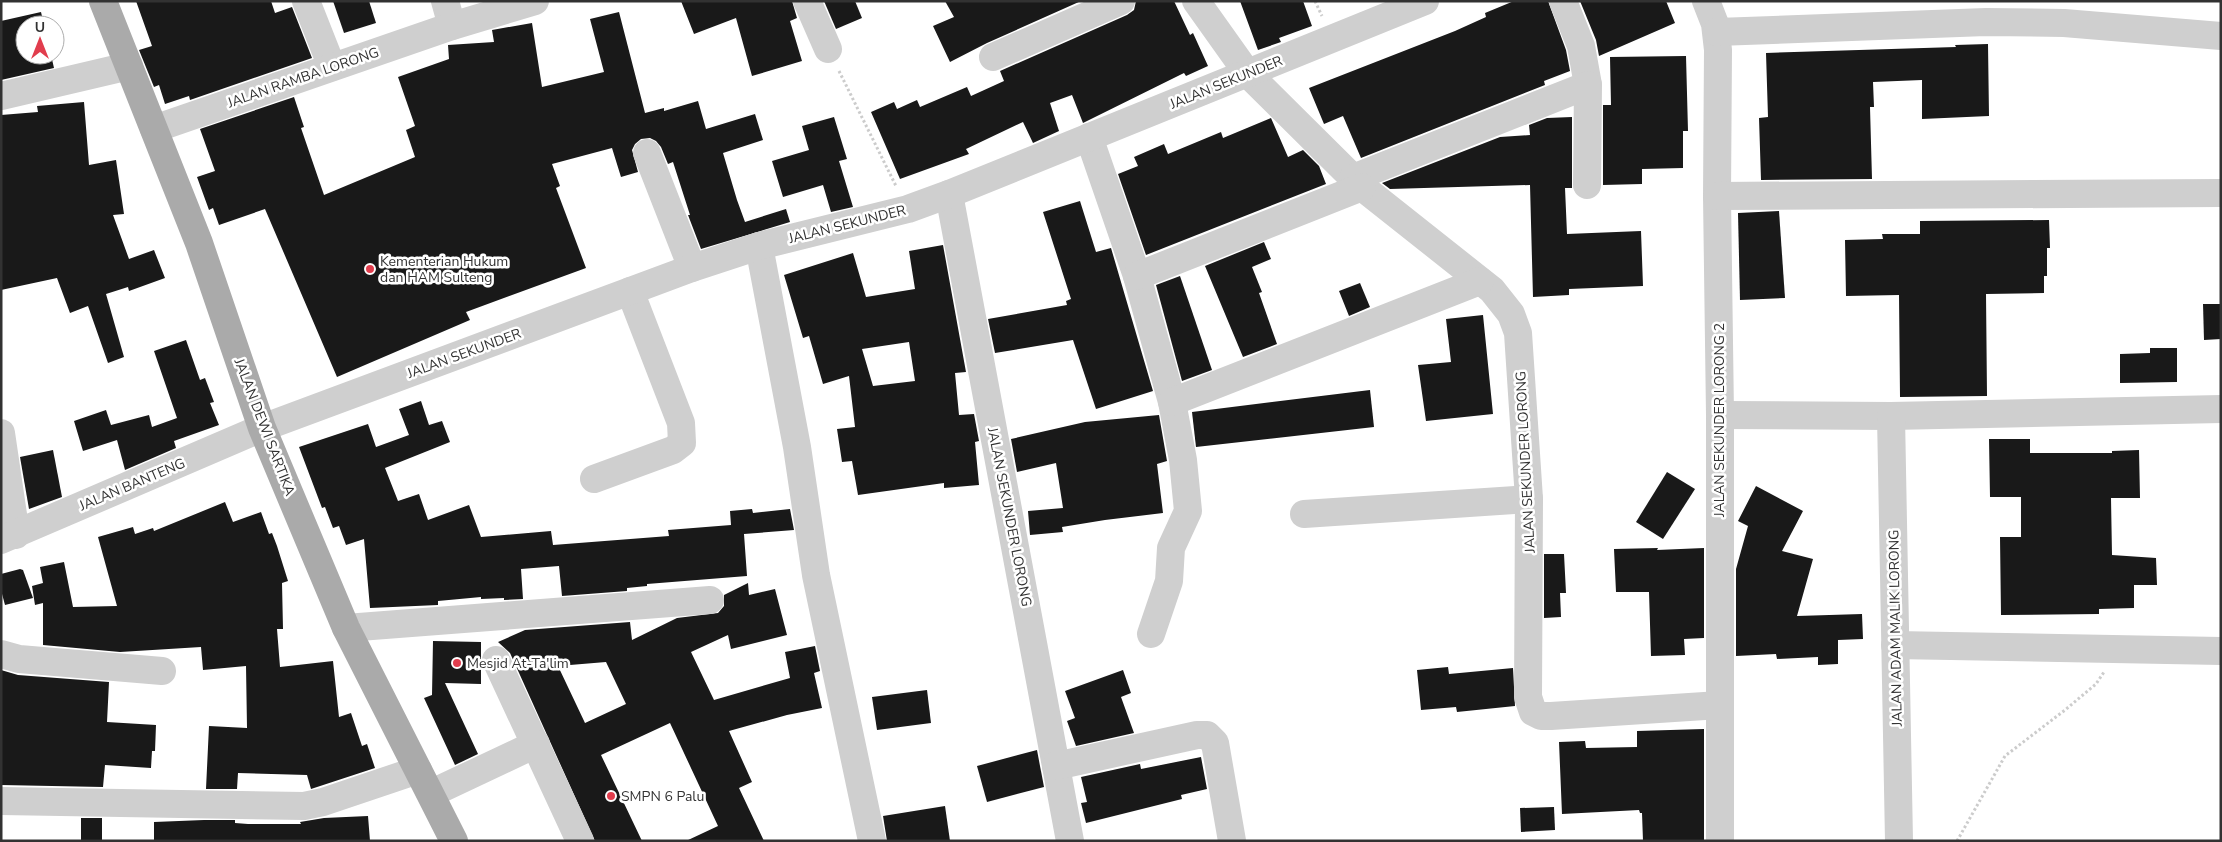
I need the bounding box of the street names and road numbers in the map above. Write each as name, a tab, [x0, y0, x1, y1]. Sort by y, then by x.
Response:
street label: JALAN RAMBA LORONG	[224, 43, 381, 113]
street label: JALAN SEKUNDER	[1166, 51, 1285, 114]
street label: JALAN SEKUNDER	[786, 201, 908, 248]
street label: JALAN SEKUNDER LORONG 2	[1710, 323, 1729, 518]
street label: JALAN SEKUNDER	[404, 324, 524, 383]
street label: JALAN DEWI SARTIKA	[229, 355, 300, 499]
street label: JALAN SEKUNDER LORONG	[1511, 371, 1540, 554]
street label: JALAN SEKUNDER LORONG	[983, 425, 1036, 608]
street label: JALAN BANTENG	[75, 454, 188, 516]
street label: JALAN ADAM MALIK LORONG	[1884, 530, 1907, 727]

